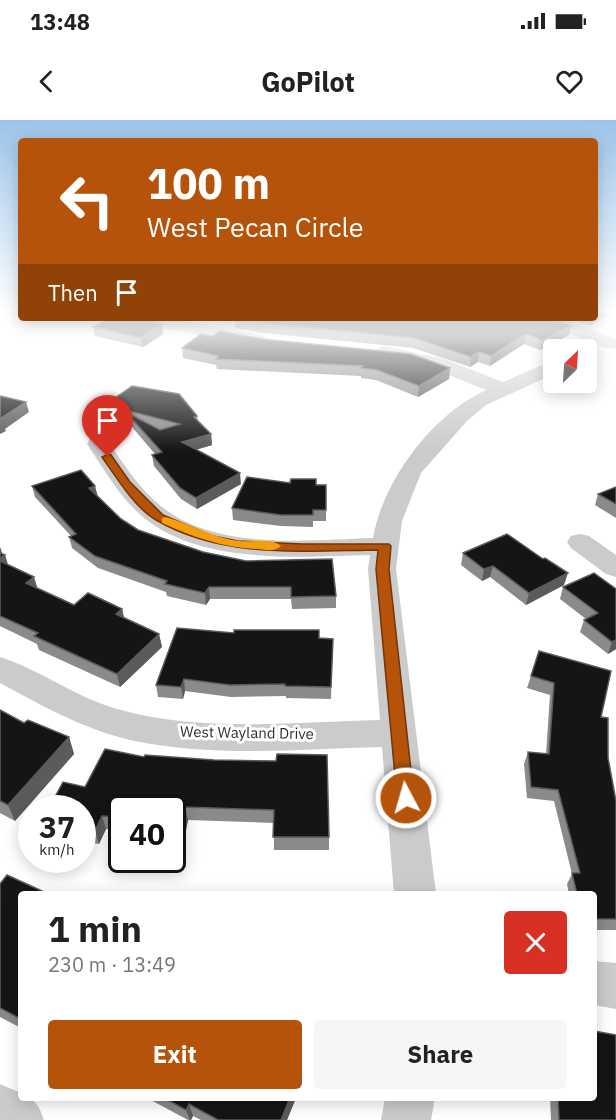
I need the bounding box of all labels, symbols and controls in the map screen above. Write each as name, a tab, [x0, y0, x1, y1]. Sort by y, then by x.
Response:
text: 13:48	[30, 7, 90, 36]
text: GoPilot	[261, 64, 355, 99]
icon: back	[30, 65, 63, 98]
icon: heart	[553, 65, 586, 98]
text: 100 m	[147, 156, 270, 211]
icon: left	[48, 162, 126, 240]
text: West Pecan Circle	[147, 209, 364, 244]
icon: arrive	[110, 276, 143, 309]
text: Then	[48, 278, 98, 307]
north arrow	[543, 339, 597, 393]
map controls	[543, 339, 597, 393]
pin	[82, 395, 133, 457]
icon: arrive	[91, 404, 124, 437]
street label: West Wayland Drive	[180, 722, 314, 743]
position arrow	[374, 766, 438, 830]
speed limit sign: 40	[108, 795, 186, 873]
text: 37	[39, 807, 75, 846]
text: km/h	[39, 840, 75, 859]
text: 1 min	[48, 905, 142, 952]
button: close	[504, 911, 567, 974]
text: 230 m · 13:49	[48, 951, 176, 978]
button: Exit	[48, 1020, 302, 1089]
button: Share	[314, 1020, 567, 1089]

